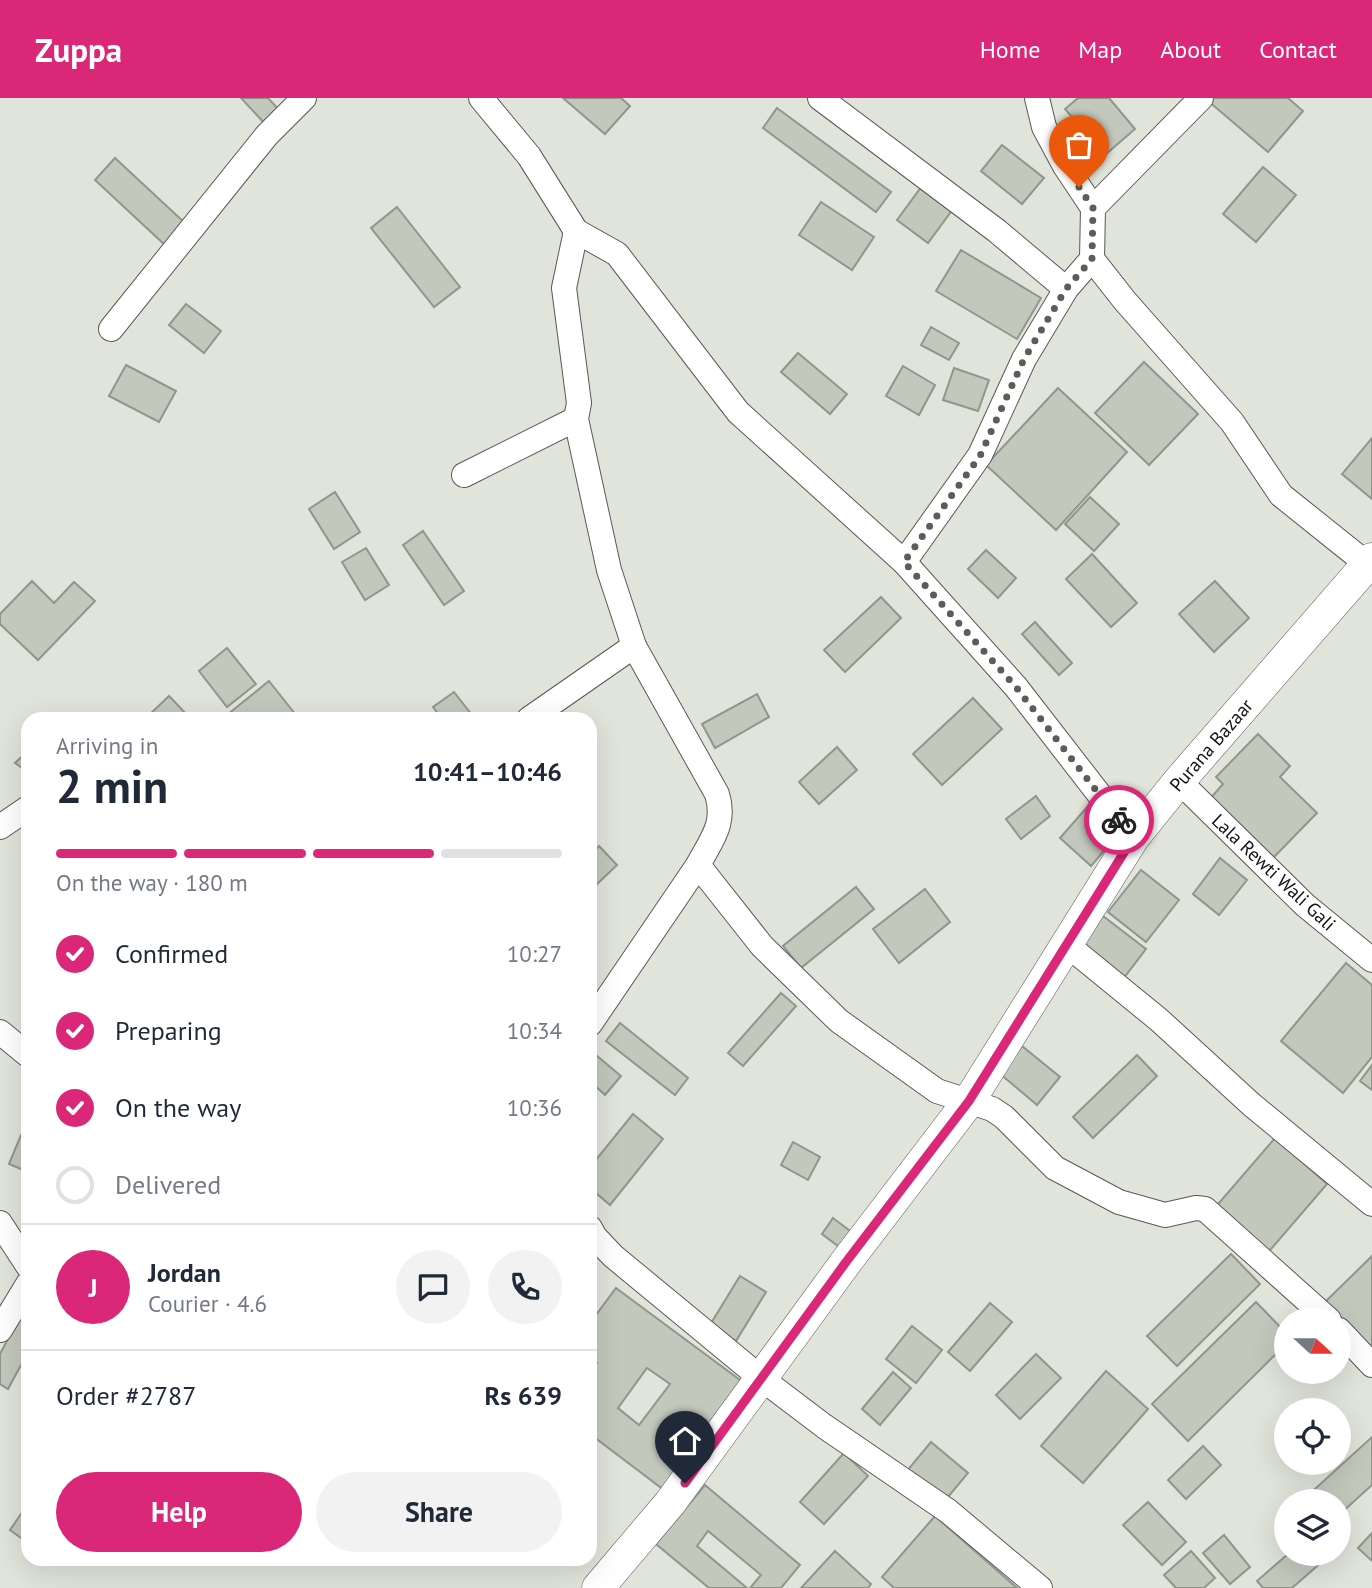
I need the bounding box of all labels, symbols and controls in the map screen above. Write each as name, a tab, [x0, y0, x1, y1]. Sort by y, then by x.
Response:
text: Zuppa	[35, 28, 122, 71]
text: Home	[980, 34, 1040, 65]
text: Map	[1078, 34, 1122, 65]
text: About	[1160, 34, 1221, 65]
text: Contact	[1259, 34, 1337, 65]
pin	[1049, 115, 1109, 187]
icon: bag	[1060, 126, 1098, 164]
street label: Purana Bazaar	[1164, 693, 1258, 796]
text: Arriving in	[56, 731, 158, 760]
text: 10:41–10:46	[413, 755, 562, 788]
text: 2 min	[56, 756, 168, 816]
courier	[1084, 785, 1154, 855]
icon: bike	[1100, 801, 1138, 839]
street label: Lala Rewti Wali Gali	[1207, 808, 1341, 936]
text: On the way · 180 m	[56, 868, 248, 897]
icon: check	[56, 935, 94, 973]
text: Confirmed	[115, 937, 228, 970]
text: 10:27	[507, 939, 562, 968]
icon: check	[56, 1012, 94, 1050]
text: Preparing	[115, 1014, 222, 1047]
text: 10:34	[507, 1016, 562, 1045]
icon: check	[56, 1089, 94, 1127]
text: On the way	[115, 1091, 241, 1124]
text: 10:36	[507, 1093, 562, 1122]
text: Delivered	[115, 1168, 221, 1201]
button: chat	[396, 1250, 470, 1324]
button: phone	[488, 1250, 562, 1324]
text: Jordan	[148, 1256, 221, 1289]
text: J	[89, 1271, 97, 1304]
text: Courier · 4.6	[148, 1289, 267, 1318]
north arrow	[1274, 1307, 1351, 1384]
map controls	[1274, 1307, 1351, 1566]
text: Order #2787	[56, 1379, 196, 1412]
text: Rs 639	[485, 1379, 562, 1412]
button: locate	[1274, 1398, 1351, 1475]
pin	[655, 1411, 715, 1483]
icon: home	[666, 1422, 704, 1460]
button: Help	[56, 1472, 302, 1552]
button: Share	[316, 1472, 562, 1552]
button: layers	[1274, 1489, 1351, 1566]

